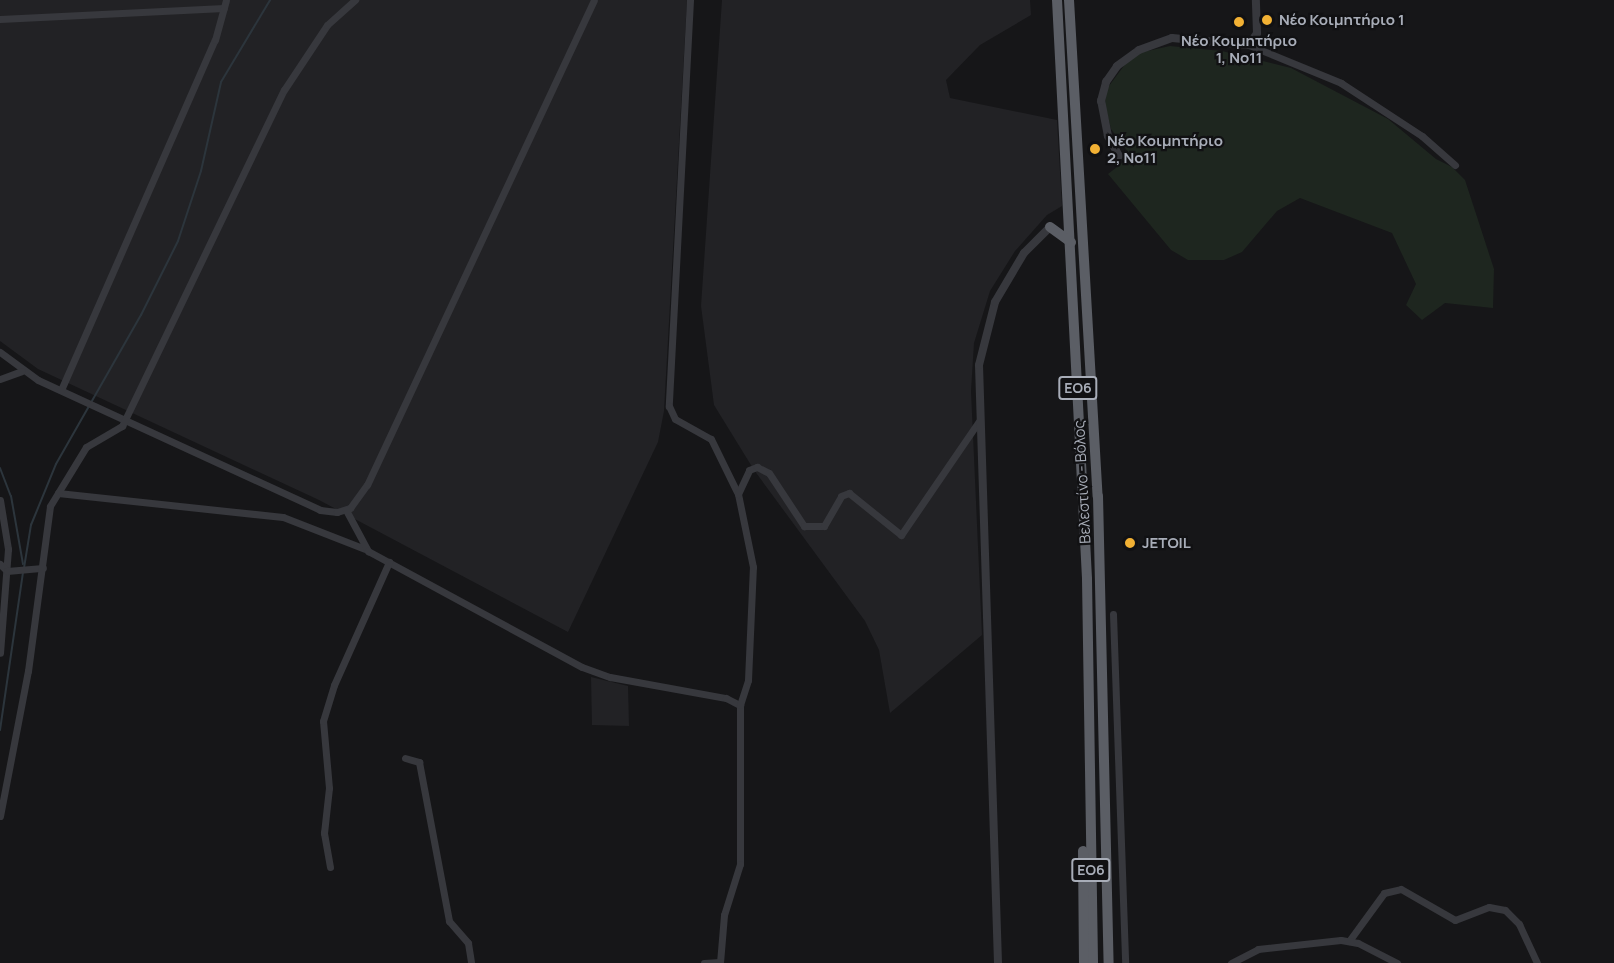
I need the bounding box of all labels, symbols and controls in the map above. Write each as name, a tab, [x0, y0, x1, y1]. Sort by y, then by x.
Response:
place label: Νέο Κοιμητήριο 1	[1279, 11, 1405, 29]
marker: Νέο Κοιμητήριο 1	[1260, 13, 1274, 27]
marker: Νέο Κοιμητήριο 1, Νο11	[1232, 15, 1246, 29]
place label: Νέο Κοιμητήριο 1, Νο11	[1181, 31, 1297, 66]
place label: Νέο Κοιμητήριο 2, Νο11	[1107, 131, 1223, 166]
marker: Νέο Κοιμητήριο 2, Νο11	[1088, 142, 1102, 156]
road number: ΕΟ6	[1057, 377, 1099, 399]
street label: Βελεστίνο - Βόλος	[1070, 420, 1094, 544]
place label: JETOIL	[1142, 534, 1191, 552]
marker: JETOIL	[1123, 536, 1137, 550]
road number: ΕΟ6	[1070, 859, 1112, 881]

